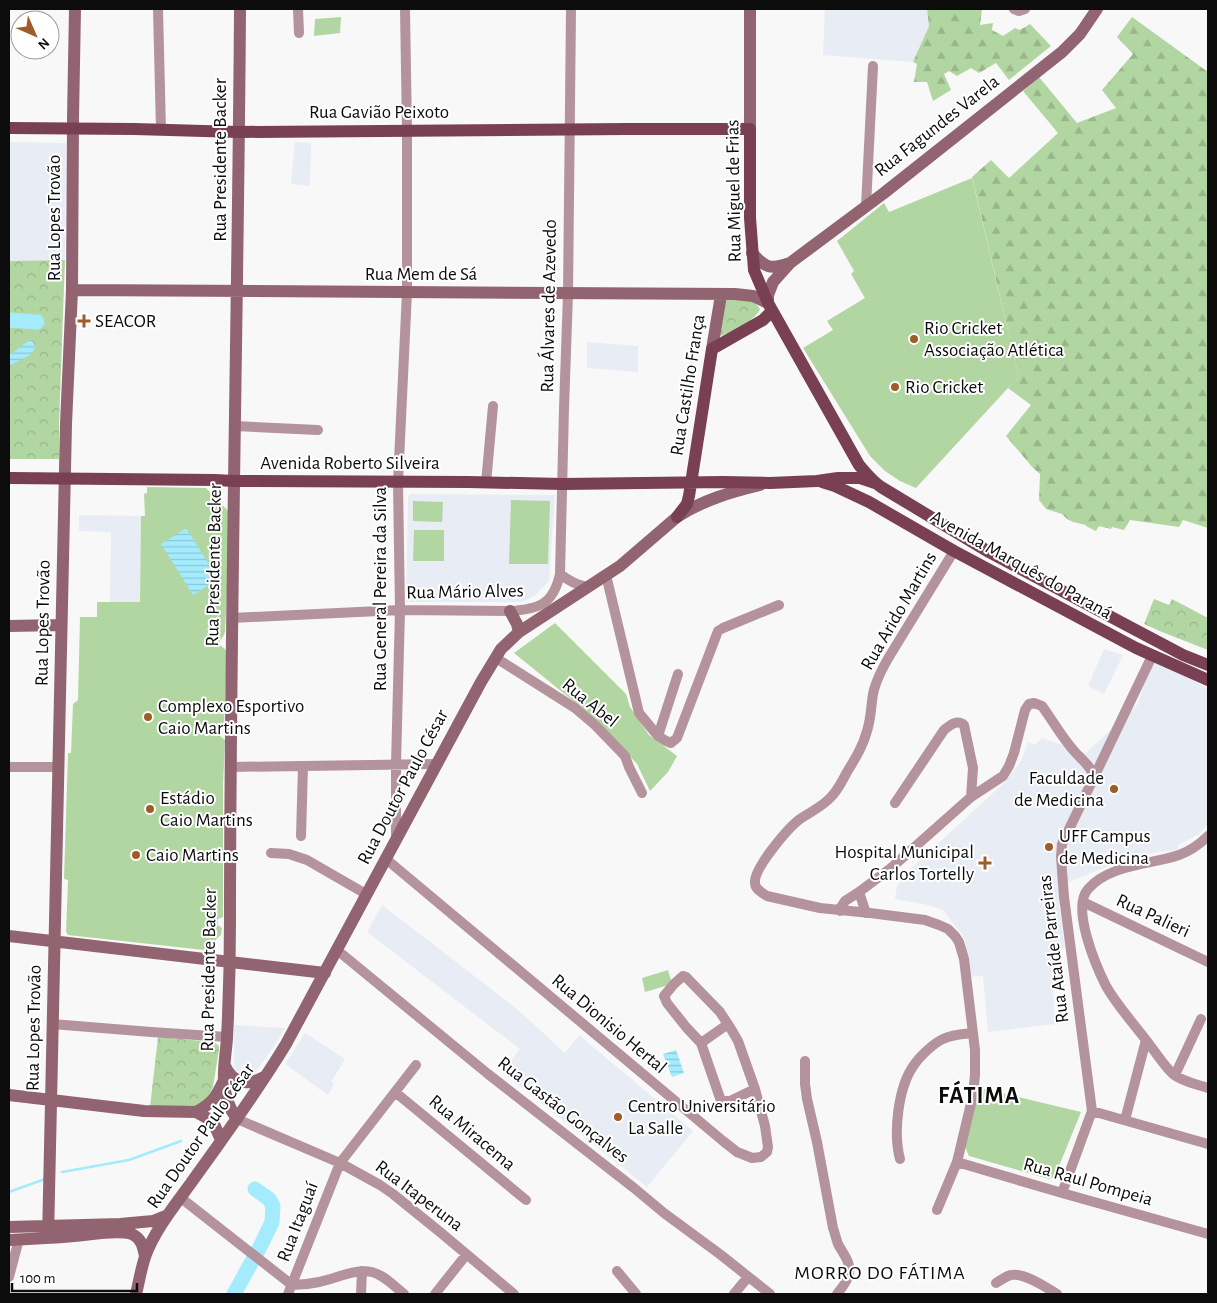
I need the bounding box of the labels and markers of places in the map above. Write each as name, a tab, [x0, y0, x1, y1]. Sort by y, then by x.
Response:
place label: SEACOR	[95, 312, 156, 331]
marker: SEACOR	[77, 314, 91, 328]
place label: Rio Cricket Associação Atlética	[924, 319, 1064, 360]
marker: Rio Cricket Associação Atlética	[908, 333, 920, 345]
place label: Rio Cricket	[905, 378, 983, 397]
marker: Rio Cricket	[889, 381, 901, 393]
place label: Complexo Esportivo Caio Martins	[158, 697, 304, 738]
marker: Complexo Esportivo Caio Martins	[142, 711, 154, 723]
place label: Faculdade de Medicina	[1014, 769, 1104, 810]
marker: Faculdade de Medicina	[1108, 783, 1120, 795]
place label: Estádio Caio Martins	[160, 789, 253, 830]
marker: Estádio Caio Martins	[144, 803, 156, 815]
place label: UFF Campus de Medicina	[1059, 827, 1151, 868]
marker: UFF Campus de Medicina	[1043, 841, 1055, 853]
place label: Hospital Municipal Carlos Tortelly	[835, 843, 974, 884]
place label: Caio Martins	[146, 846, 239, 865]
marker: Caio Martins	[130, 849, 142, 861]
marker: Hospital Municipal Carlos Tortelly	[978, 856, 992, 870]
place label: Centro Universitário La Salle	[628, 1097, 776, 1138]
marker: Centro Universitário La Salle	[612, 1111, 624, 1123]

